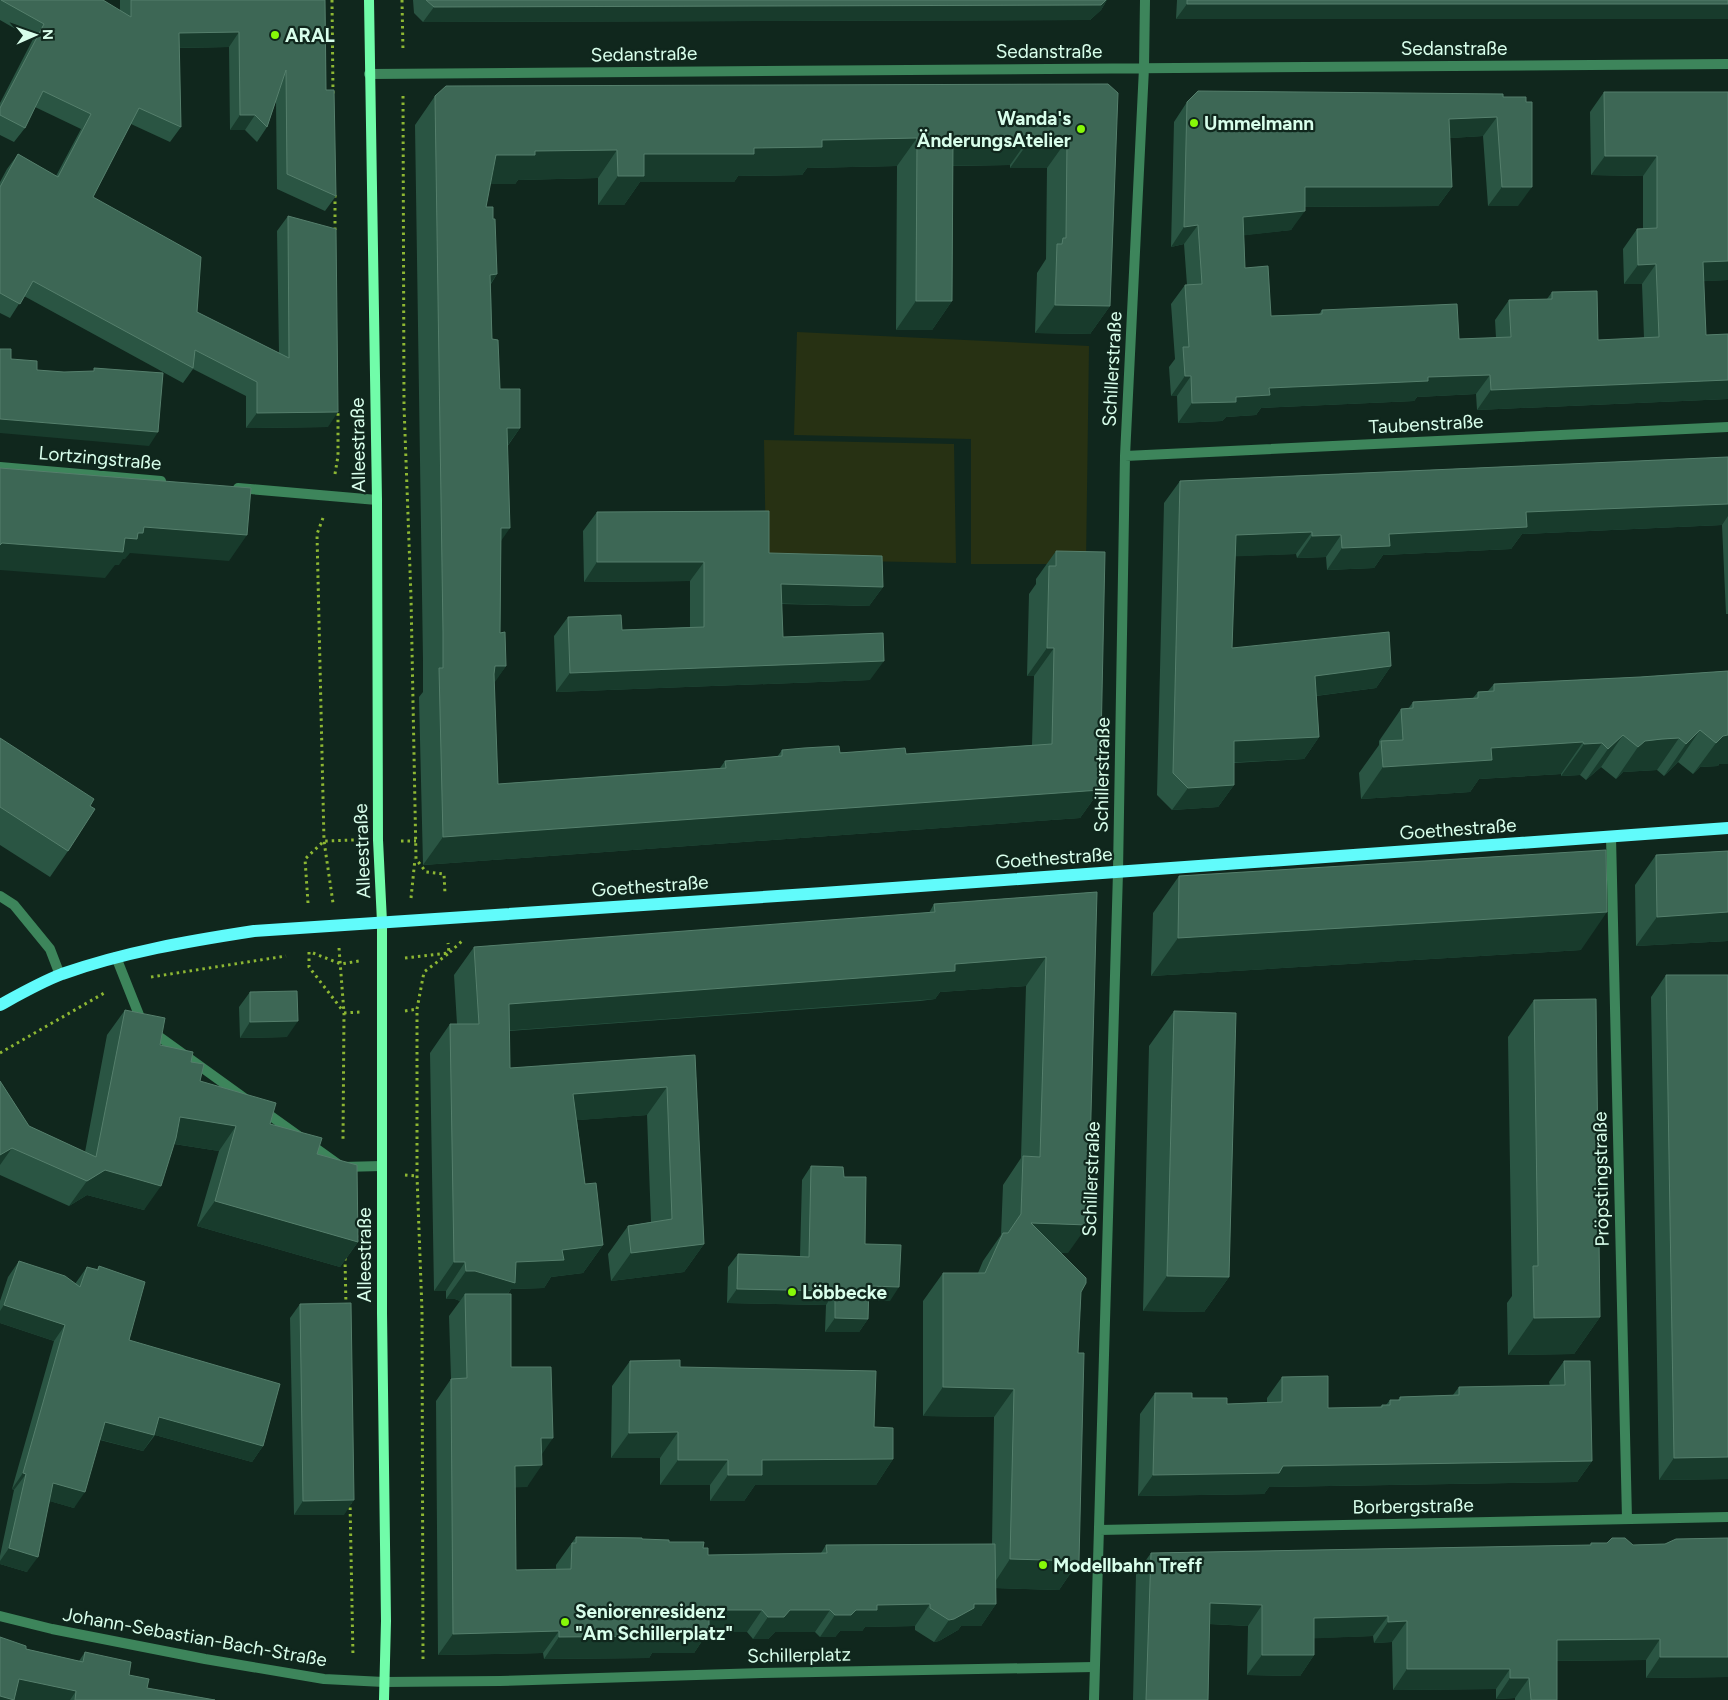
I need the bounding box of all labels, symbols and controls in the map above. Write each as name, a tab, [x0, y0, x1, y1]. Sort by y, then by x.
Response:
north arrow	[10, 10, 60, 60]
place label: ARAL	[285, 24, 335, 47]
text: N	[39, 29, 56, 40]
marker: ARAL	[269, 29, 281, 41]
street label: Sedanstraße	[1401, 37, 1507, 60]
street label: Sedanstraße	[996, 40, 1102, 63]
street label: Sedanstraße	[590, 42, 698, 66]
place label: Wanda's ÄnderungsAtelier	[917, 107, 1071, 152]
place label: Ummelmann	[1204, 112, 1314, 135]
marker: Ummelmann	[1188, 117, 1200, 129]
marker: Wanda's ÄnderungsAtelier	[1075, 123, 1087, 135]
street label: Schillerstraße	[1097, 311, 1127, 427]
street label: Alleestraße	[346, 397, 370, 493]
street label: Taubenstraße	[1368, 410, 1484, 438]
street label: Lortzingstraße	[38, 441, 162, 475]
street label: Schillerstraße	[1089, 717, 1115, 833]
street label: Alleestraße	[349, 803, 375, 899]
street label: Goethestraße	[1399, 813, 1517, 845]
street label: Goethestraße	[995, 842, 1113, 874]
street label: Goethestraße	[591, 870, 709, 902]
street label: Pröpstingstraße	[1588, 1111, 1614, 1247]
street label: Schillerstraße	[1077, 1121, 1105, 1237]
street label: Alleestraße	[353, 1207, 376, 1303]
place label: Löbbecke	[802, 1281, 888, 1304]
marker: Löbbecke	[786, 1286, 798, 1298]
street label: Borbergstraße	[1352, 1493, 1474, 1519]
place label: Modellbahn Treff	[1053, 1554, 1203, 1577]
marker: Modellbahn Treff	[1037, 1559, 1049, 1571]
place label: Seniorenresidenz "Am Schillerplatz"	[575, 1600, 733, 1645]
street label: Johann-Sebastian-Bach-Straße	[61, 1602, 329, 1672]
marker: Seniorenresidenz "Am Schillerplatz"	[559, 1616, 571, 1628]
street label: Schillerplatz	[747, 1643, 851, 1667]

